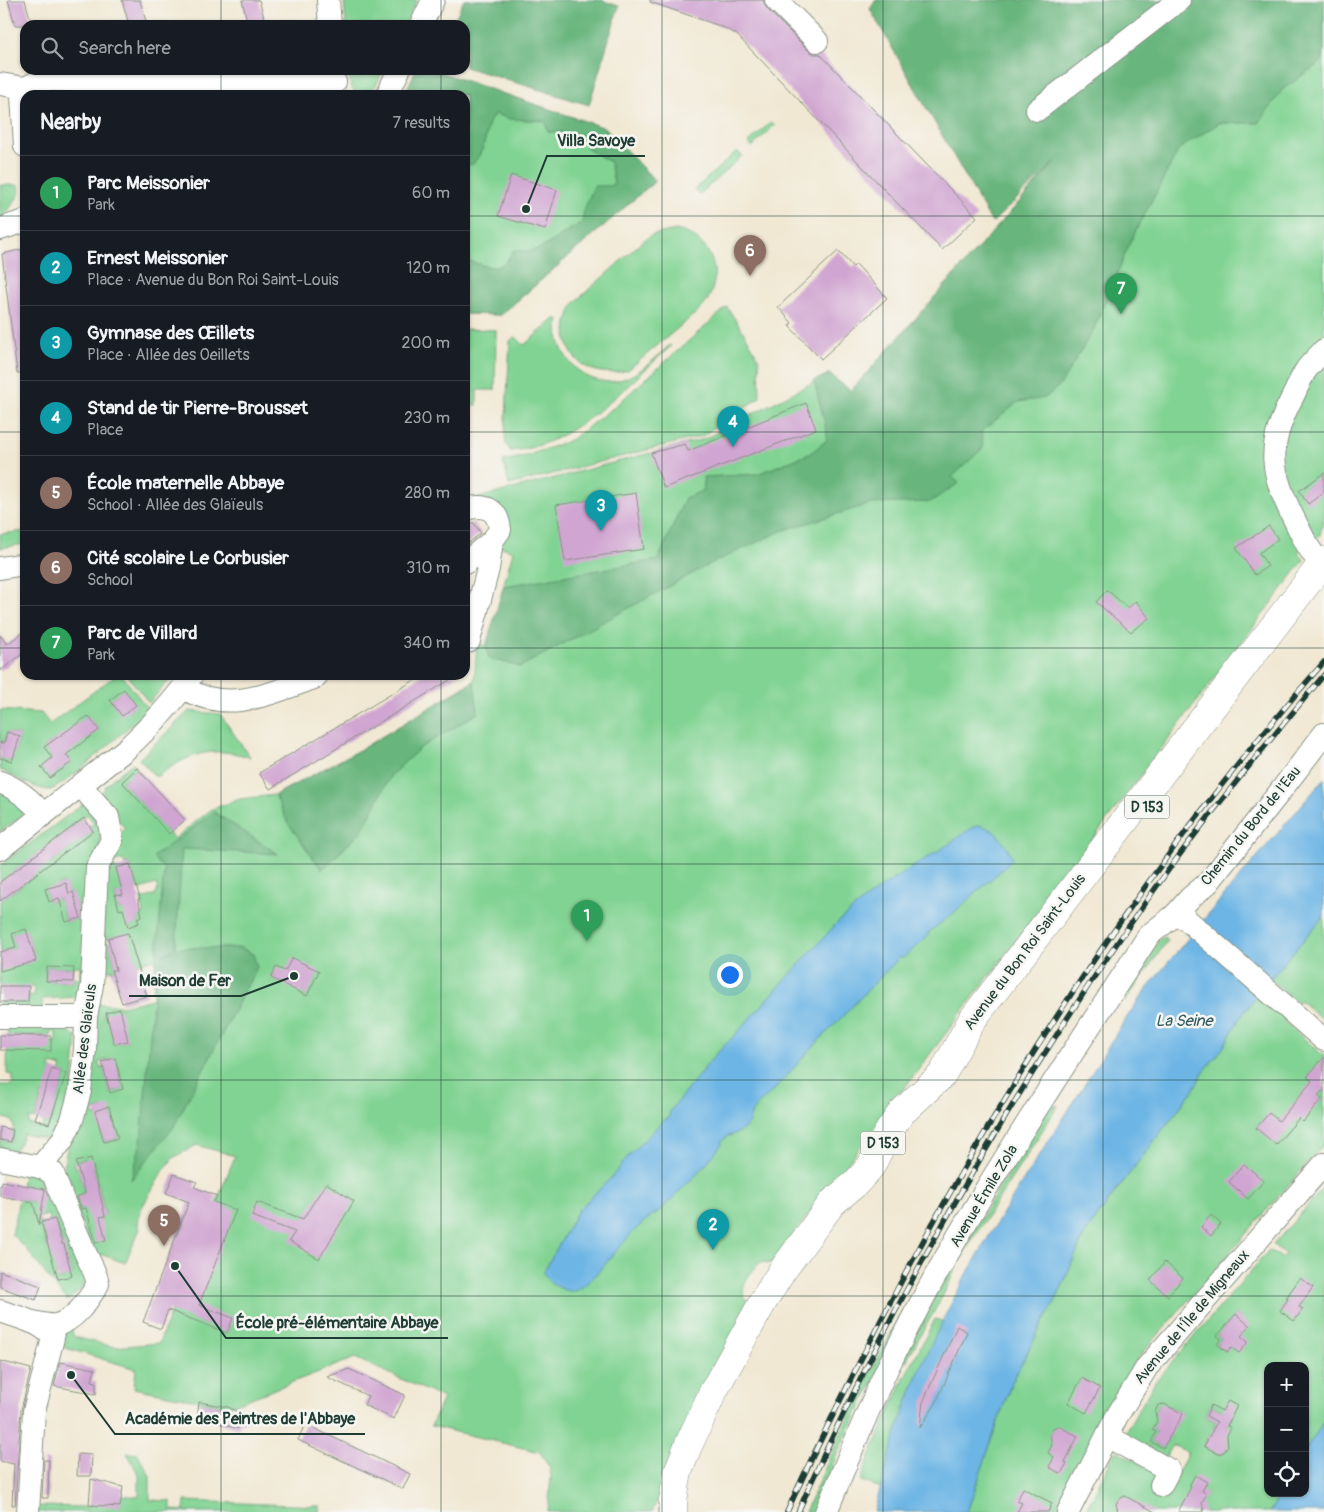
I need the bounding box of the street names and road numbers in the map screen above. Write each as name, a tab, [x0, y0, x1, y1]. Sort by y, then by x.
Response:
street label: Chemin du Bord de l'Eau	[1197, 762, 1305, 890]
road number: D 153	[1124, 796, 1170, 819]
street label: Avenue du Bon Roi Saint-Louis	[960, 870, 1090, 1034]
street label: Allée des Glaïeuls	[69, 983, 101, 1095]
road number: D 153	[860, 1132, 906, 1154]
street label: Avenue Émile Zola	[946, 1141, 1022, 1251]
street label: Avenue de l'Île de Migneaux	[1130, 1246, 1254, 1388]

